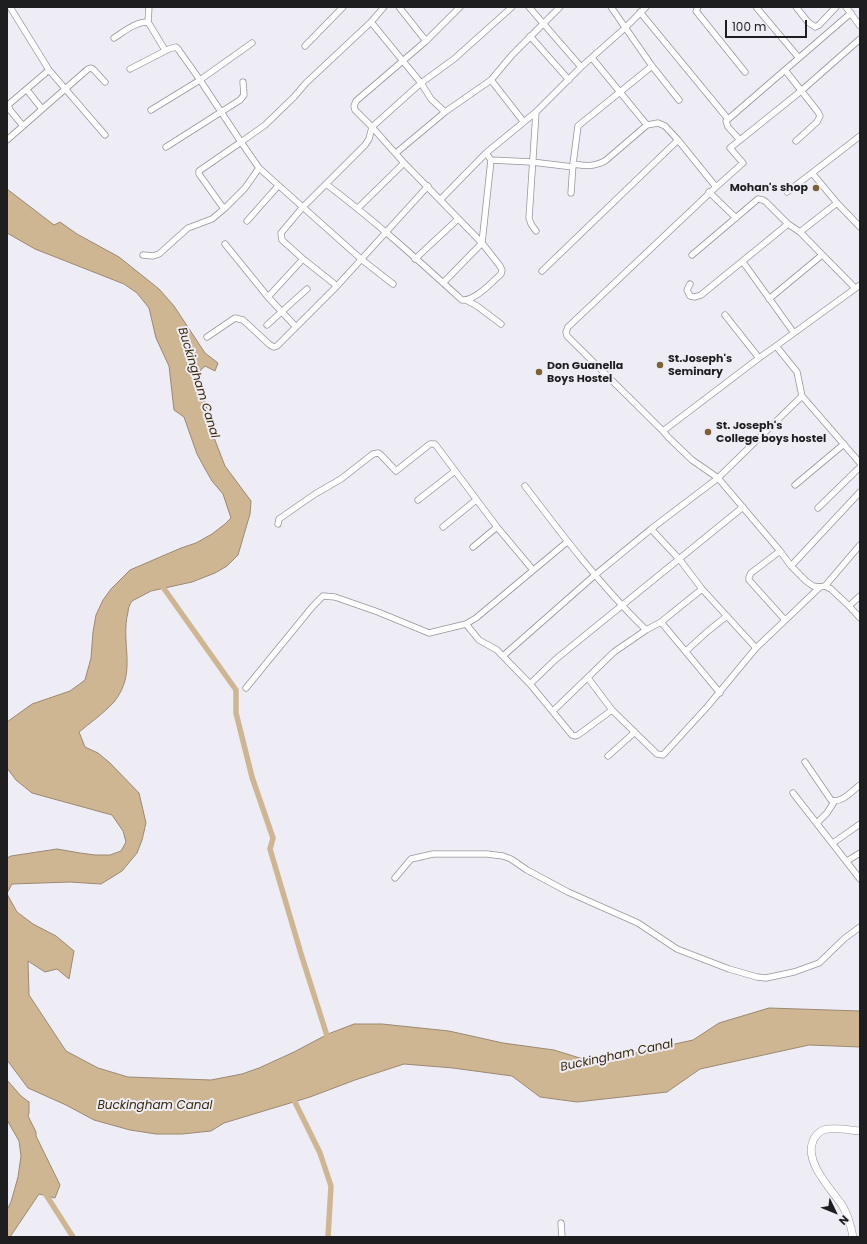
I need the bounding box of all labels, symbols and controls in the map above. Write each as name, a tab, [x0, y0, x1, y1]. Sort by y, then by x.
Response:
scale bar	[727, 12, 809, 38]
text: 100 m	[732, 18, 766, 35]
place label: Mohan's shop	[730, 181, 808, 195]
marker: Mohan's shop	[811, 183, 821, 193]
water label: Buckingham Canal	[174, 326, 222, 440]
place label: St.Joseph's Seminary	[668, 352, 732, 378]
place label: Don Guanella Boys Hostel	[547, 359, 623, 385]
marker: St.Joseph's Seminary	[655, 360, 665, 370]
marker: Don Guanella Boys Hostel	[534, 367, 544, 377]
place label: St. Joseph's College boys hostel	[716, 419, 826, 445]
marker: St. Joseph's College boys hostel	[703, 427, 713, 437]
water label: Buckingham Canal	[559, 1037, 675, 1075]
water label: Buckingham Canal	[97, 1099, 213, 1113]
north arrow	[815, 1192, 855, 1232]
text: N	[835, 1212, 852, 1229]

